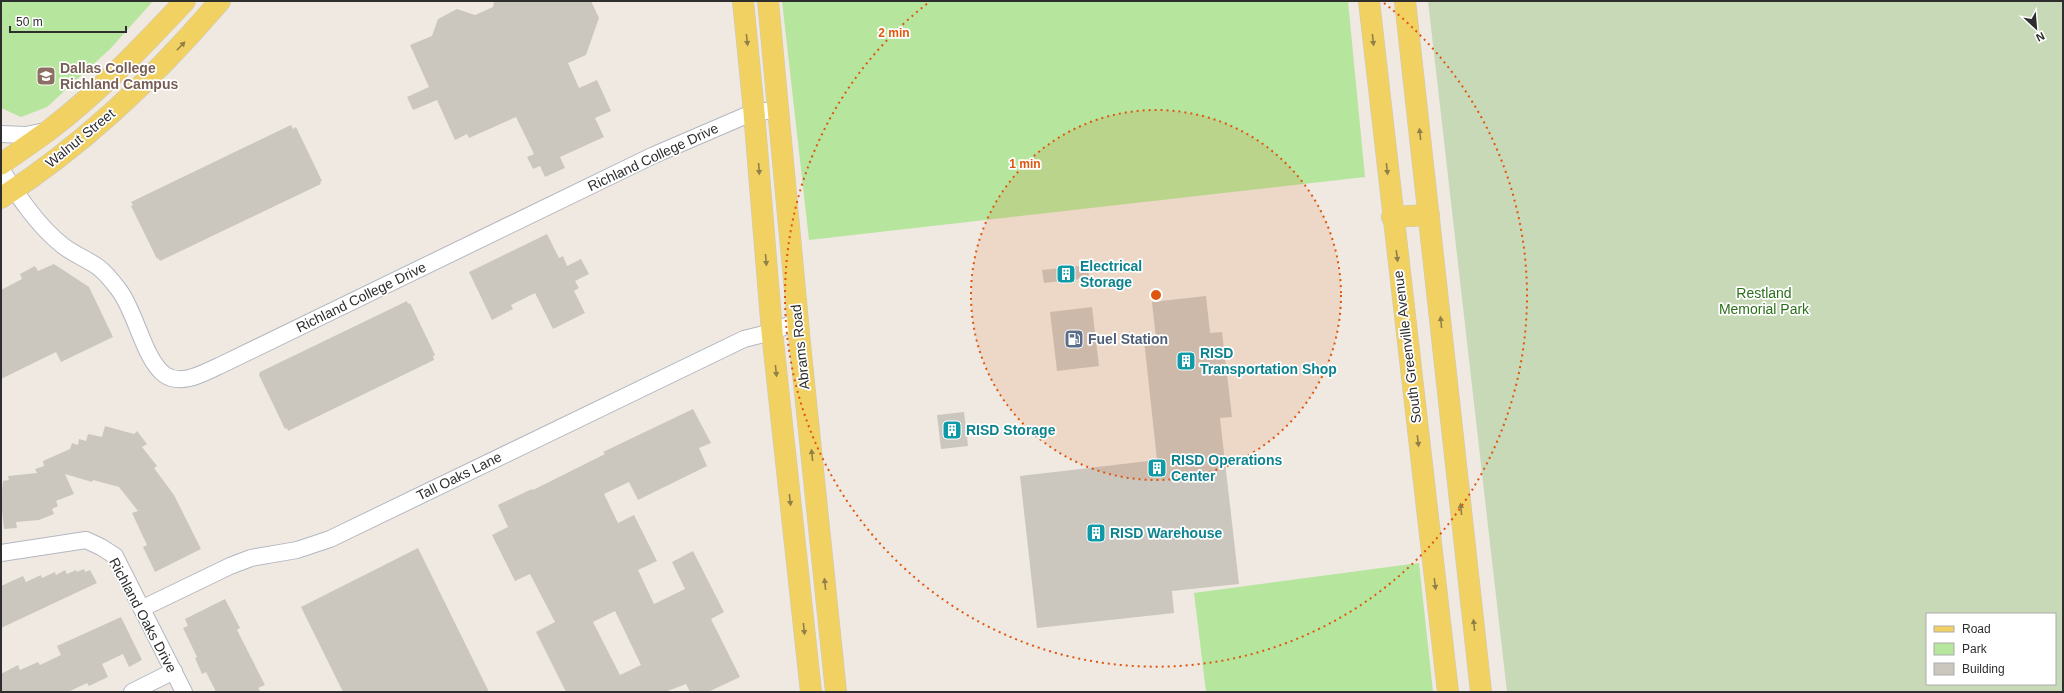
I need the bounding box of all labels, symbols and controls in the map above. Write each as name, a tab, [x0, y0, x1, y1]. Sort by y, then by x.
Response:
scale bar	[10, 8, 126, 34]
north arrow	[2016, 8, 2056, 48]
text: 50 m	[16, 15, 43, 29]
text: 2 min	[878, 26, 910, 40]
text: N	[2034, 30, 2047, 44]
one-way arrow	[744, 34, 750, 46]
one-way arrow	[1370, 34, 1376, 46]
one-way arrow	[176, 41, 186, 51]
place label: Dallas College Richland Campus	[60, 60, 178, 92]
school or university icon: Dallas College Richland Campus	[35, 65, 57, 87]
street label: Walnut Street	[42, 105, 118, 171]
street label: Richland College Drive	[585, 120, 721, 194]
one-way arrow	[1417, 128, 1423, 140]
text: 1 min	[1009, 157, 1041, 171]
one-way arrow	[755, 163, 762, 175]
one-way arrow	[1384, 163, 1390, 175]
one-way arrow	[1394, 250, 1400, 262]
one-way arrow	[763, 254, 769, 266]
place label: Electrical Storage	[1080, 258, 1142, 290]
street label: Richland College Drive	[293, 259, 429, 335]
building icon: Electrical Storage	[1055, 263, 1077, 285]
street label: South Greenville Avenue	[1390, 269, 1424, 424]
park label: Restland Memorial Park	[1719, 285, 1810, 317]
centre of rings	[1149, 288, 1163, 302]
street label: Abrams Road	[788, 304, 812, 390]
one-way arrow	[1437, 316, 1444, 328]
fuel station icon: Fuel Station	[1063, 328, 1085, 350]
place label: Fuel Station	[1088, 331, 1168, 347]
place label: RISD Transportation Shop	[1200, 345, 1337, 377]
building icon: RISD Transportation Shop	[1175, 350, 1197, 372]
one-way arrow	[773, 365, 779, 377]
building icon: RISD Storage	[941, 419, 963, 441]
place label: RISD Storage	[966, 422, 1056, 438]
one-way arrow	[1415, 435, 1421, 447]
street label: Tall Oaks Lane	[414, 448, 504, 503]
one-way arrow	[808, 448, 815, 461]
place label: RISD Operations Center	[1171, 452, 1282, 484]
building icon: RISD Operations Center	[1146, 457, 1168, 479]
one-way arrow	[786, 494, 793, 506]
one-way arrow	[1458, 503, 1464, 515]
building icon: RISD Warehouse	[1085, 522, 1107, 544]
place label: RISD Warehouse	[1110, 525, 1222, 541]
street label: Richland Oaks Drive	[106, 555, 180, 675]
one-way arrow	[822, 578, 829, 590]
one-way arrow	[1432, 578, 1438, 590]
legend	[1926, 613, 2056, 685]
one-way arrow	[1471, 619, 1477, 631]
text: Road	[1962, 622, 1991, 636]
one-way arrow	[800, 623, 807, 635]
text: Park	[1962, 642, 1988, 656]
text: Building	[1962, 662, 2005, 676]

